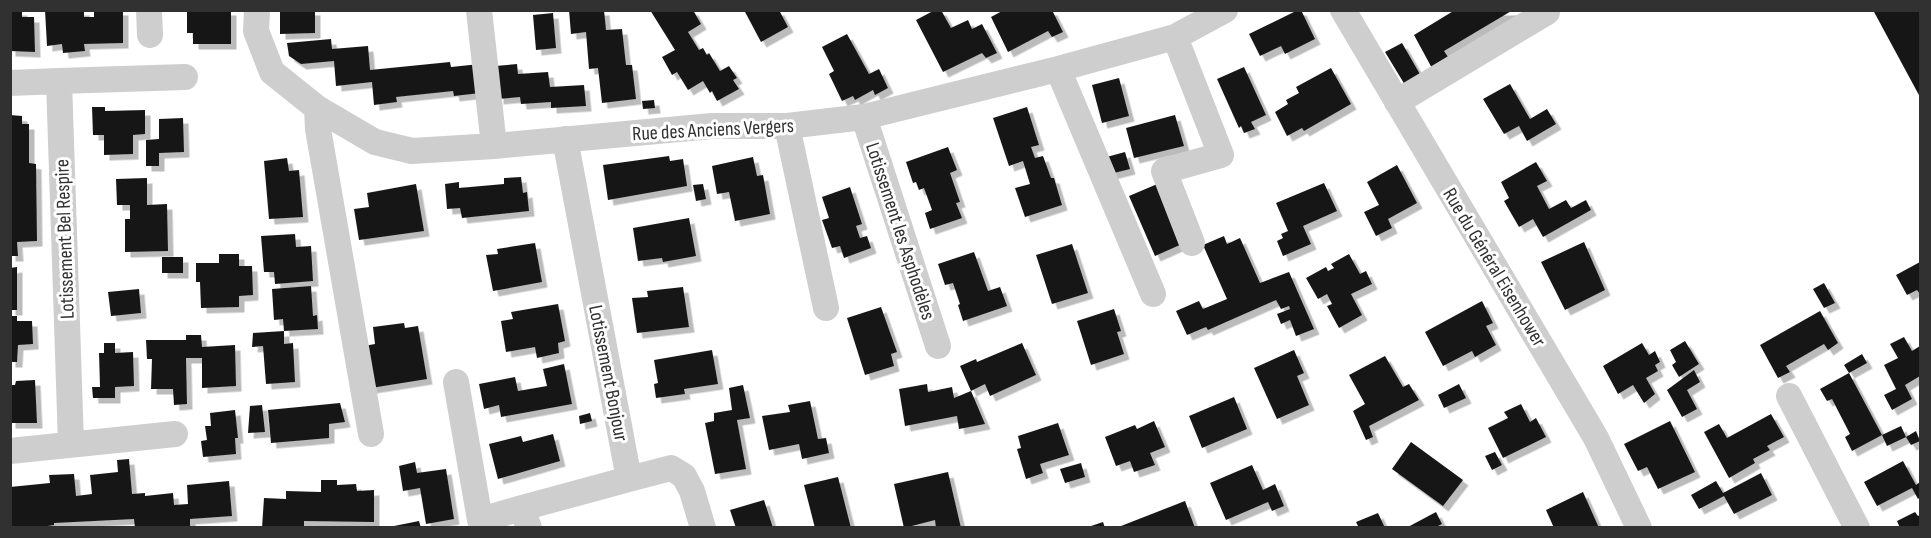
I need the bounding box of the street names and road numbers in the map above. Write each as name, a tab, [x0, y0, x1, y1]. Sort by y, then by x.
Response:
street label: Rue des Anciens Vergers	[632, 114, 795, 146]
street label: Lotissement les Asphodèles	[860, 140, 940, 323]
street label: Lotissement Bel Respire	[50, 159, 80, 319]
street label: Rue du Général Eisenhower	[1437, 184, 1551, 351]
street label: Lotissement Bonjour	[583, 303, 633, 444]

